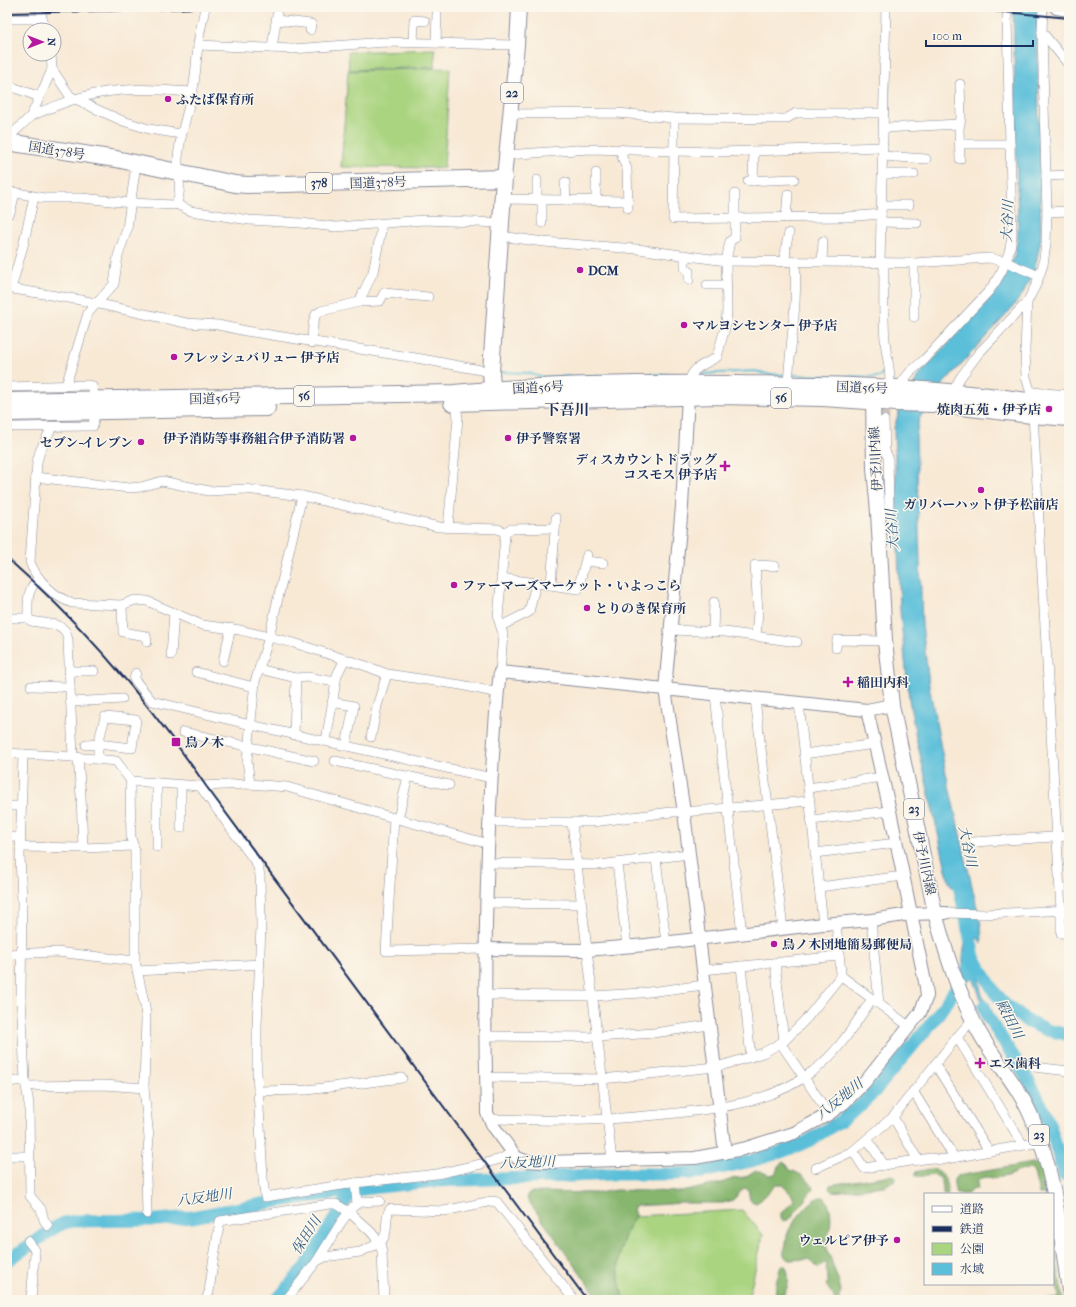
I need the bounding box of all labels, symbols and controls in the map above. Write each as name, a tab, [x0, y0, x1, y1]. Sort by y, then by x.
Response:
north arrow	[22, 22, 62, 62]
scale bar	[926, 22, 1033, 48]
text: 100 m	[932, 29, 962, 43]
text: N	[45, 38, 58, 47]
road number: 22	[501, 83, 523, 103]
place label: ふたば保育所	[176, 92, 254, 107]
marker: ふたば保育所	[163, 94, 173, 104]
street label: 国道378号	[28, 139, 86, 162]
road number: 378	[306, 173, 332, 193]
street label: 国道378号	[349, 174, 407, 191]
water label: 大谷川	[998, 198, 1017, 242]
place label: DCM	[588, 263, 619, 278]
marker: DCM	[575, 265, 585, 275]
place label: マルヨシセンター 伊予店	[692, 318, 837, 333]
marker: マルヨシセンター 伊予店	[679, 320, 689, 330]
place label: フレッシュバリュー 伊予店	[182, 350, 340, 365]
marker: フレッシュバリュー 伊予店	[169, 352, 179, 362]
street label: 国道56号	[512, 379, 564, 396]
street label: 国道56号	[836, 379, 888, 396]
road number: 56	[294, 386, 314, 406]
road number: 56	[771, 388, 791, 408]
street label: 国道56号	[189, 391, 241, 406]
district label: 下吾川	[544, 401, 590, 419]
place label: 焼肉五苑・伊予店	[937, 402, 1041, 417]
marker: 焼肉五苑・伊予店	[1044, 404, 1054, 414]
street label: 伊予川内線	[866, 426, 885, 492]
place label: 伊予消防等事務組合伊予消防署	[163, 431, 345, 446]
place label: 伊予警察署	[516, 431, 581, 446]
marker: 伊予消防等事務組合伊予消防署	[348, 433, 358, 443]
marker: 伊予警察署	[503, 433, 513, 443]
place label: セブン-イレブン	[40, 435, 133, 450]
marker: セブン-イレブン	[136, 437, 146, 447]
place label: ディスカウントドラッグ コスモス 伊予店	[575, 452, 717, 482]
marker: ディスカウントドラッグ コスモス 伊予店	[720, 461, 730, 471]
marker: ガリバーハット伊予松前店	[976, 485, 986, 495]
place label: ガリバーハット伊予松前店	[904, 497, 1058, 512]
water label: 大谷川	[882, 506, 902, 552]
place label: ファーマーズマーケット・いよっこら	[462, 578, 681, 593]
marker: ファーマーズマーケット・いよっこら	[449, 580, 459, 590]
place label: とりのき保育所	[595, 601, 686, 616]
marker: とりのき保育所	[582, 603, 592, 613]
place label: 稲田内科	[857, 675, 909, 690]
marker: 稲田内科	[842, 676, 854, 688]
place label: 鳥ノ木	[185, 735, 224, 750]
marker: 鳥ノ木	[170, 736, 182, 748]
road number: 23	[904, 799, 924, 819]
water label: 大谷川	[955, 824, 981, 870]
street label: 伊予川内線	[910, 830, 939, 896]
place label: 鳥ノ木団地簡易郵便局	[782, 937, 912, 952]
marker: 鳥ノ木団地簡易郵便局	[769, 939, 779, 949]
water label: 殿田川	[992, 997, 1028, 1044]
place label: エス歯科	[989, 1056, 1041, 1071]
marker: エス歯科	[974, 1057, 986, 1069]
water label: 八反地川	[812, 1074, 868, 1124]
road number: 23	[1029, 1125, 1049, 1145]
water label: 八反地川	[499, 1153, 557, 1172]
water label: 八反地川	[175, 1185, 235, 1210]
legend	[924, 1193, 1054, 1285]
text: 道路	[960, 1202, 984, 1216]
water label: 保田川	[288, 1211, 326, 1258]
text: 鉄道	[959, 1222, 984, 1236]
place label: ウェルピア伊予	[799, 1233, 889, 1248]
marker: ウェルピア伊予	[892, 1235, 902, 1245]
text: 公園	[960, 1242, 984, 1256]
text: 水域	[960, 1262, 984, 1276]

